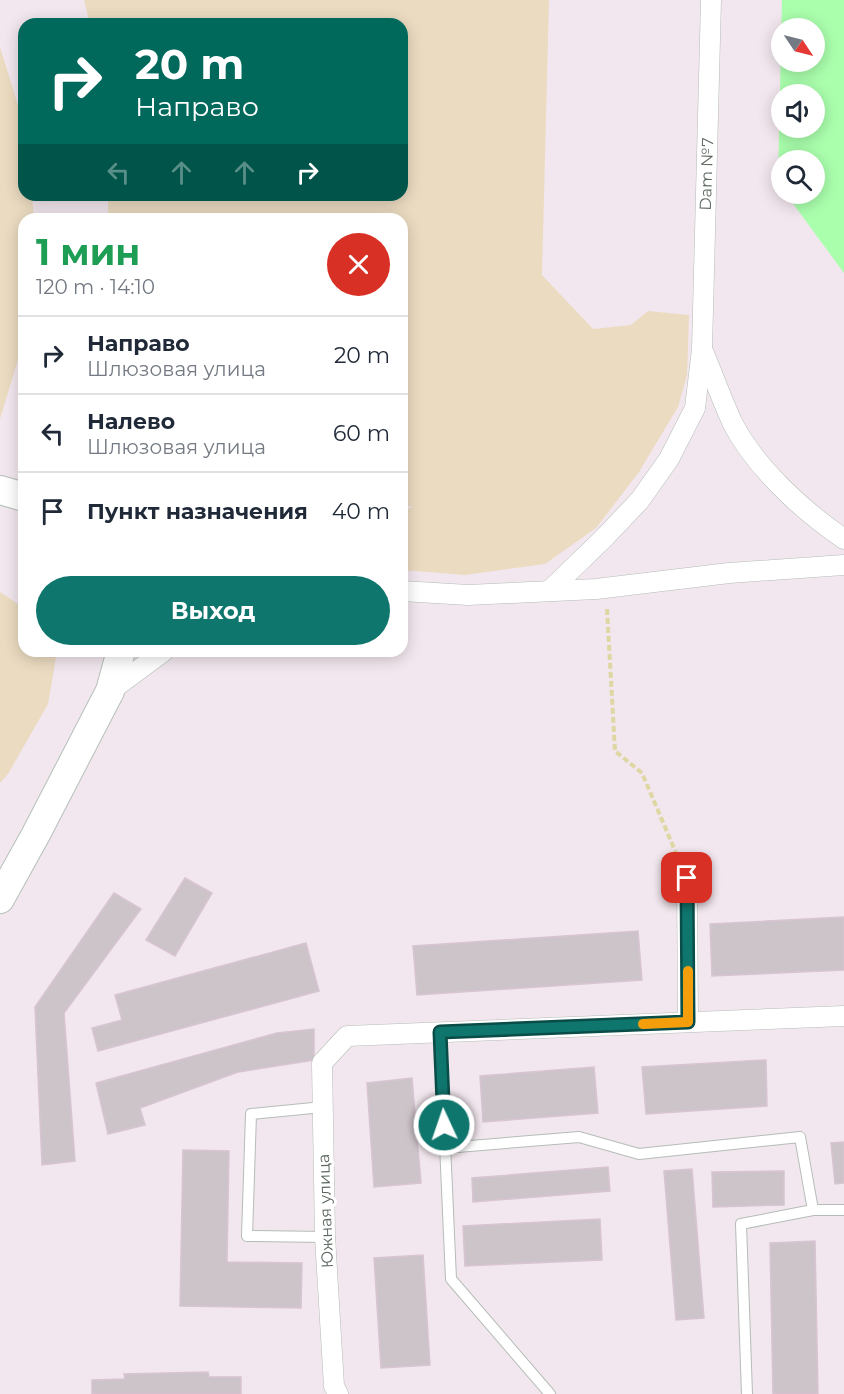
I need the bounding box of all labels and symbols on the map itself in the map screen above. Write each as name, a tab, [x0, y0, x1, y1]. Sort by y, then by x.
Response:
north arrow	[771, 18, 825, 72]
street label: Dam №7	[696, 137, 717, 211]
pin	[661, 852, 712, 903]
position arrow	[412, 1093, 476, 1157]
street label: Южная улица	[314, 1153, 337, 1269]

